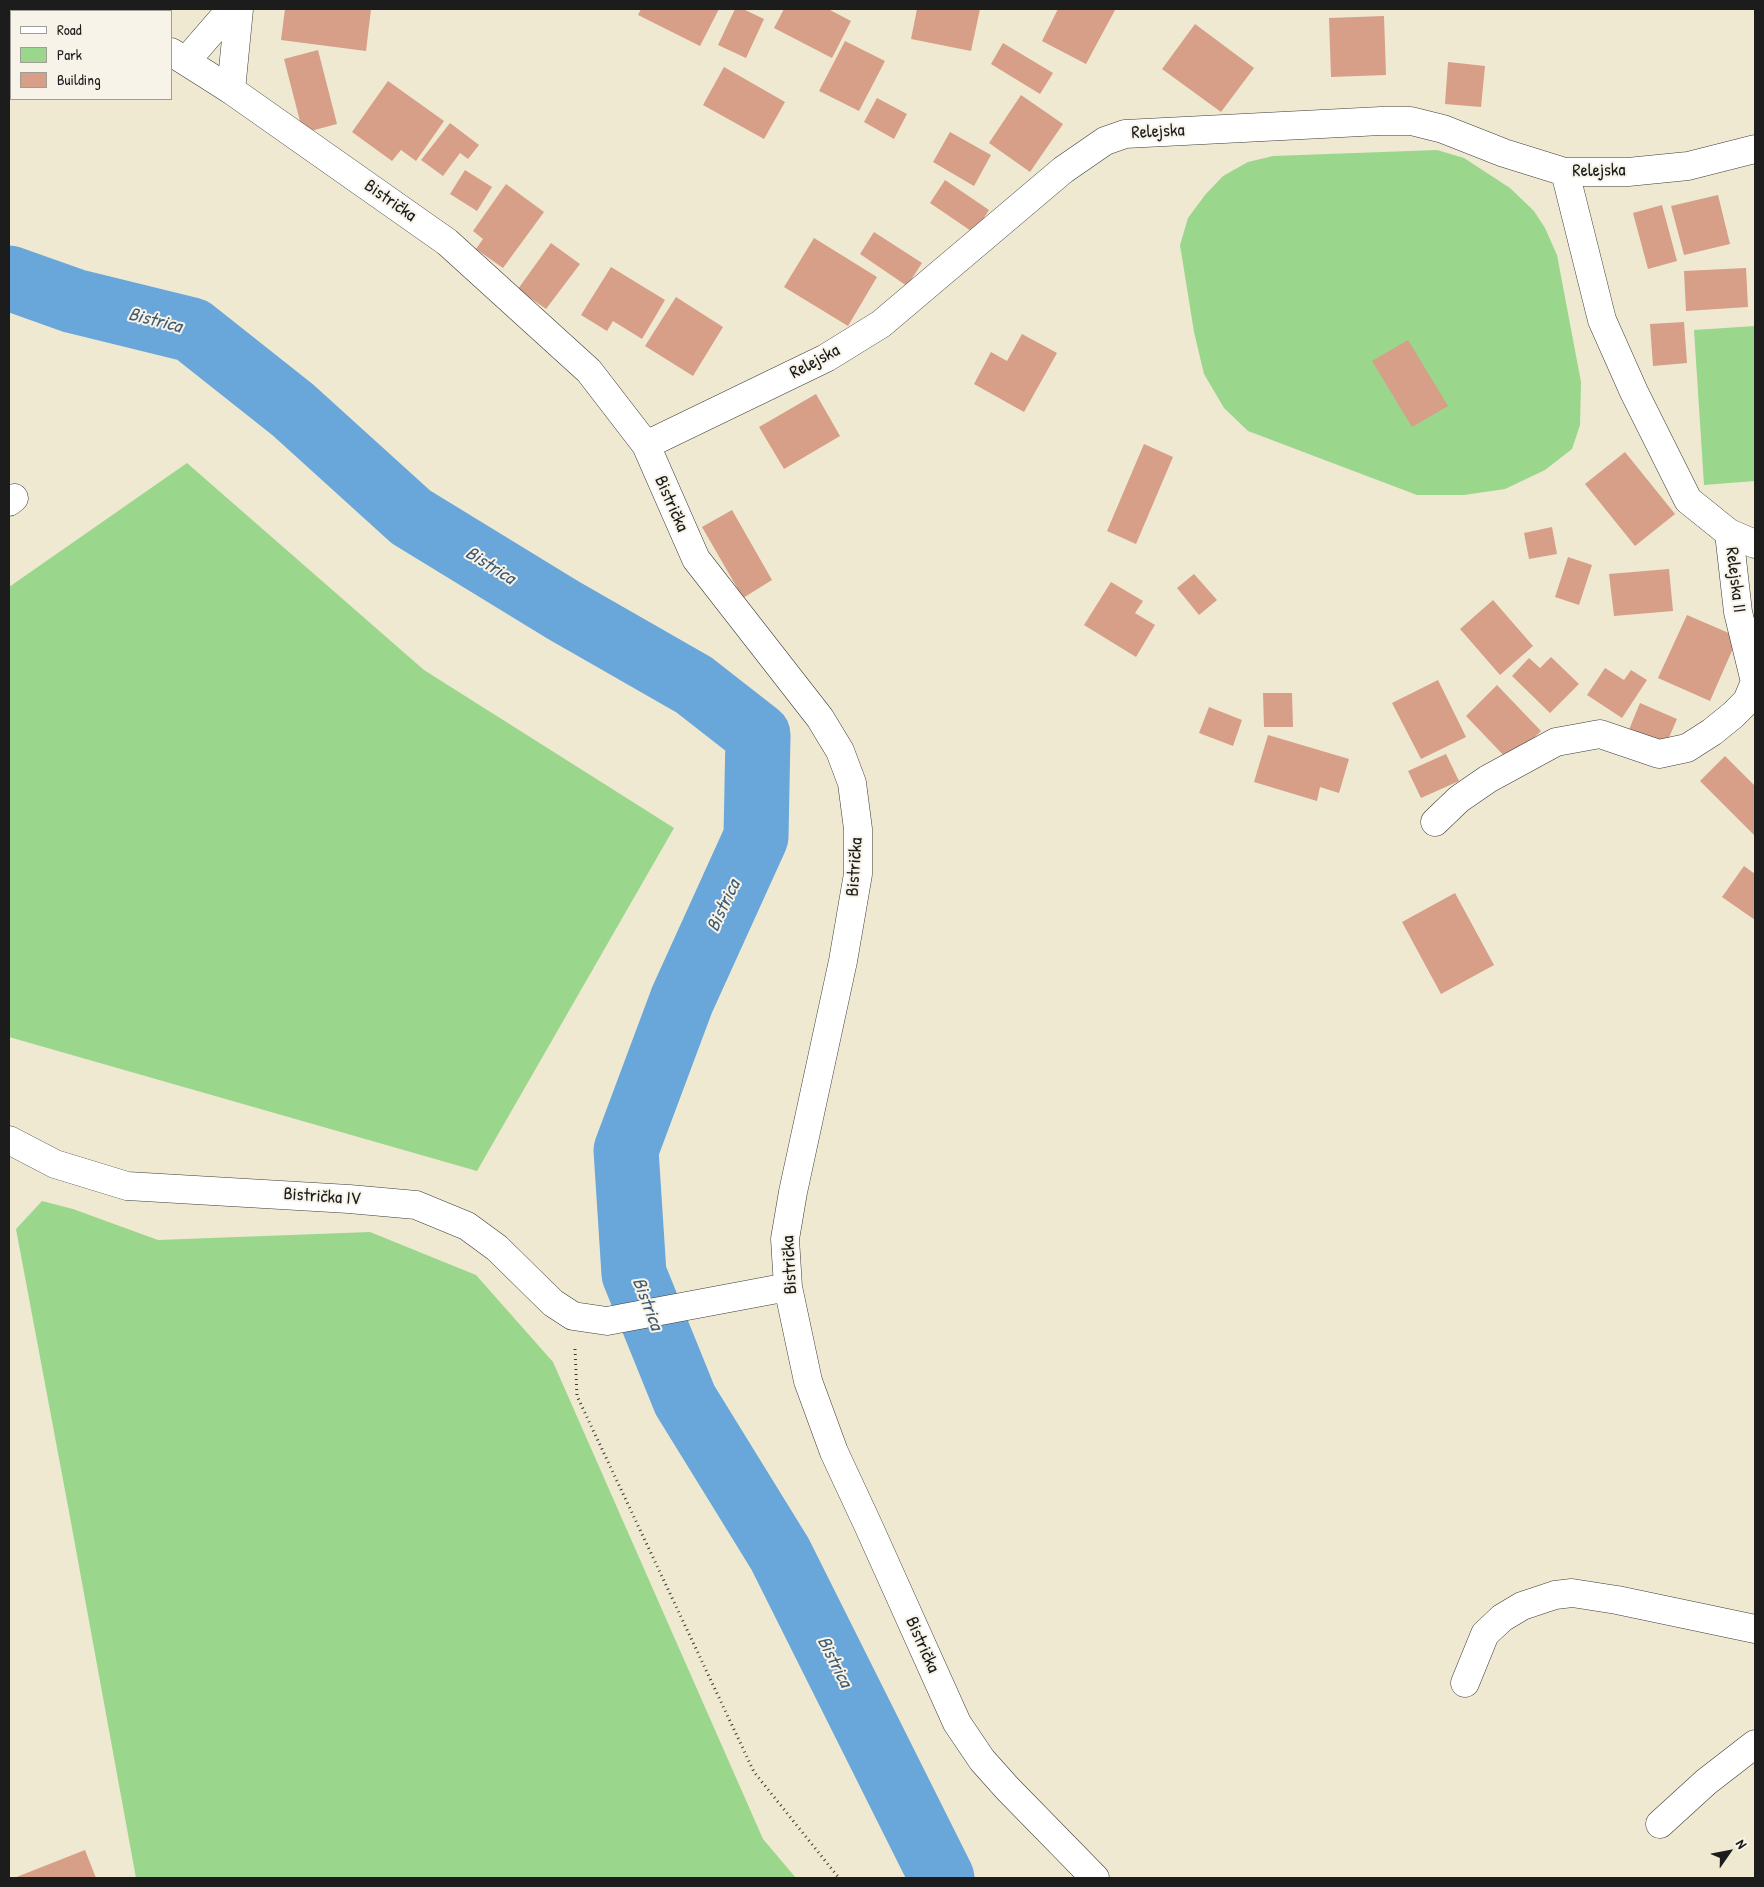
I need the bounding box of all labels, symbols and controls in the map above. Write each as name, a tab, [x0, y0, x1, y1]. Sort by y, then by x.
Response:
legend	[10, 10, 172, 100]
text: Road	[57, 19, 82, 40]
text: Park	[57, 44, 82, 65]
text: Building	[57, 69, 101, 90]
street label: Relejska	[1131, 120, 1185, 144]
street label: Relejska	[1572, 160, 1626, 182]
street label: Bistrička	[360, 175, 420, 227]
water label: Bistrica	[126, 303, 184, 339]
street label: Relejska	[787, 340, 843, 384]
street label: Bistrička	[649, 473, 693, 535]
water label: Bistrica	[461, 542, 519, 590]
street label: Relejska II	[1720, 546, 1750, 614]
street label: Bistrička	[842, 837, 868, 897]
water label: Bistrica	[702, 877, 746, 935]
street label: Bistrička IV	[283, 1184, 361, 1210]
street label: Bistrička	[778, 1235, 802, 1295]
water label: Bistrica	[627, 1275, 667, 1333]
street label: Bistrička	[900, 1614, 944, 1676]
water label: Bistrica	[812, 1633, 856, 1691]
north arrow	[1704, 1827, 1754, 1877]
text: N	[1732, 1835, 1752, 1852]

